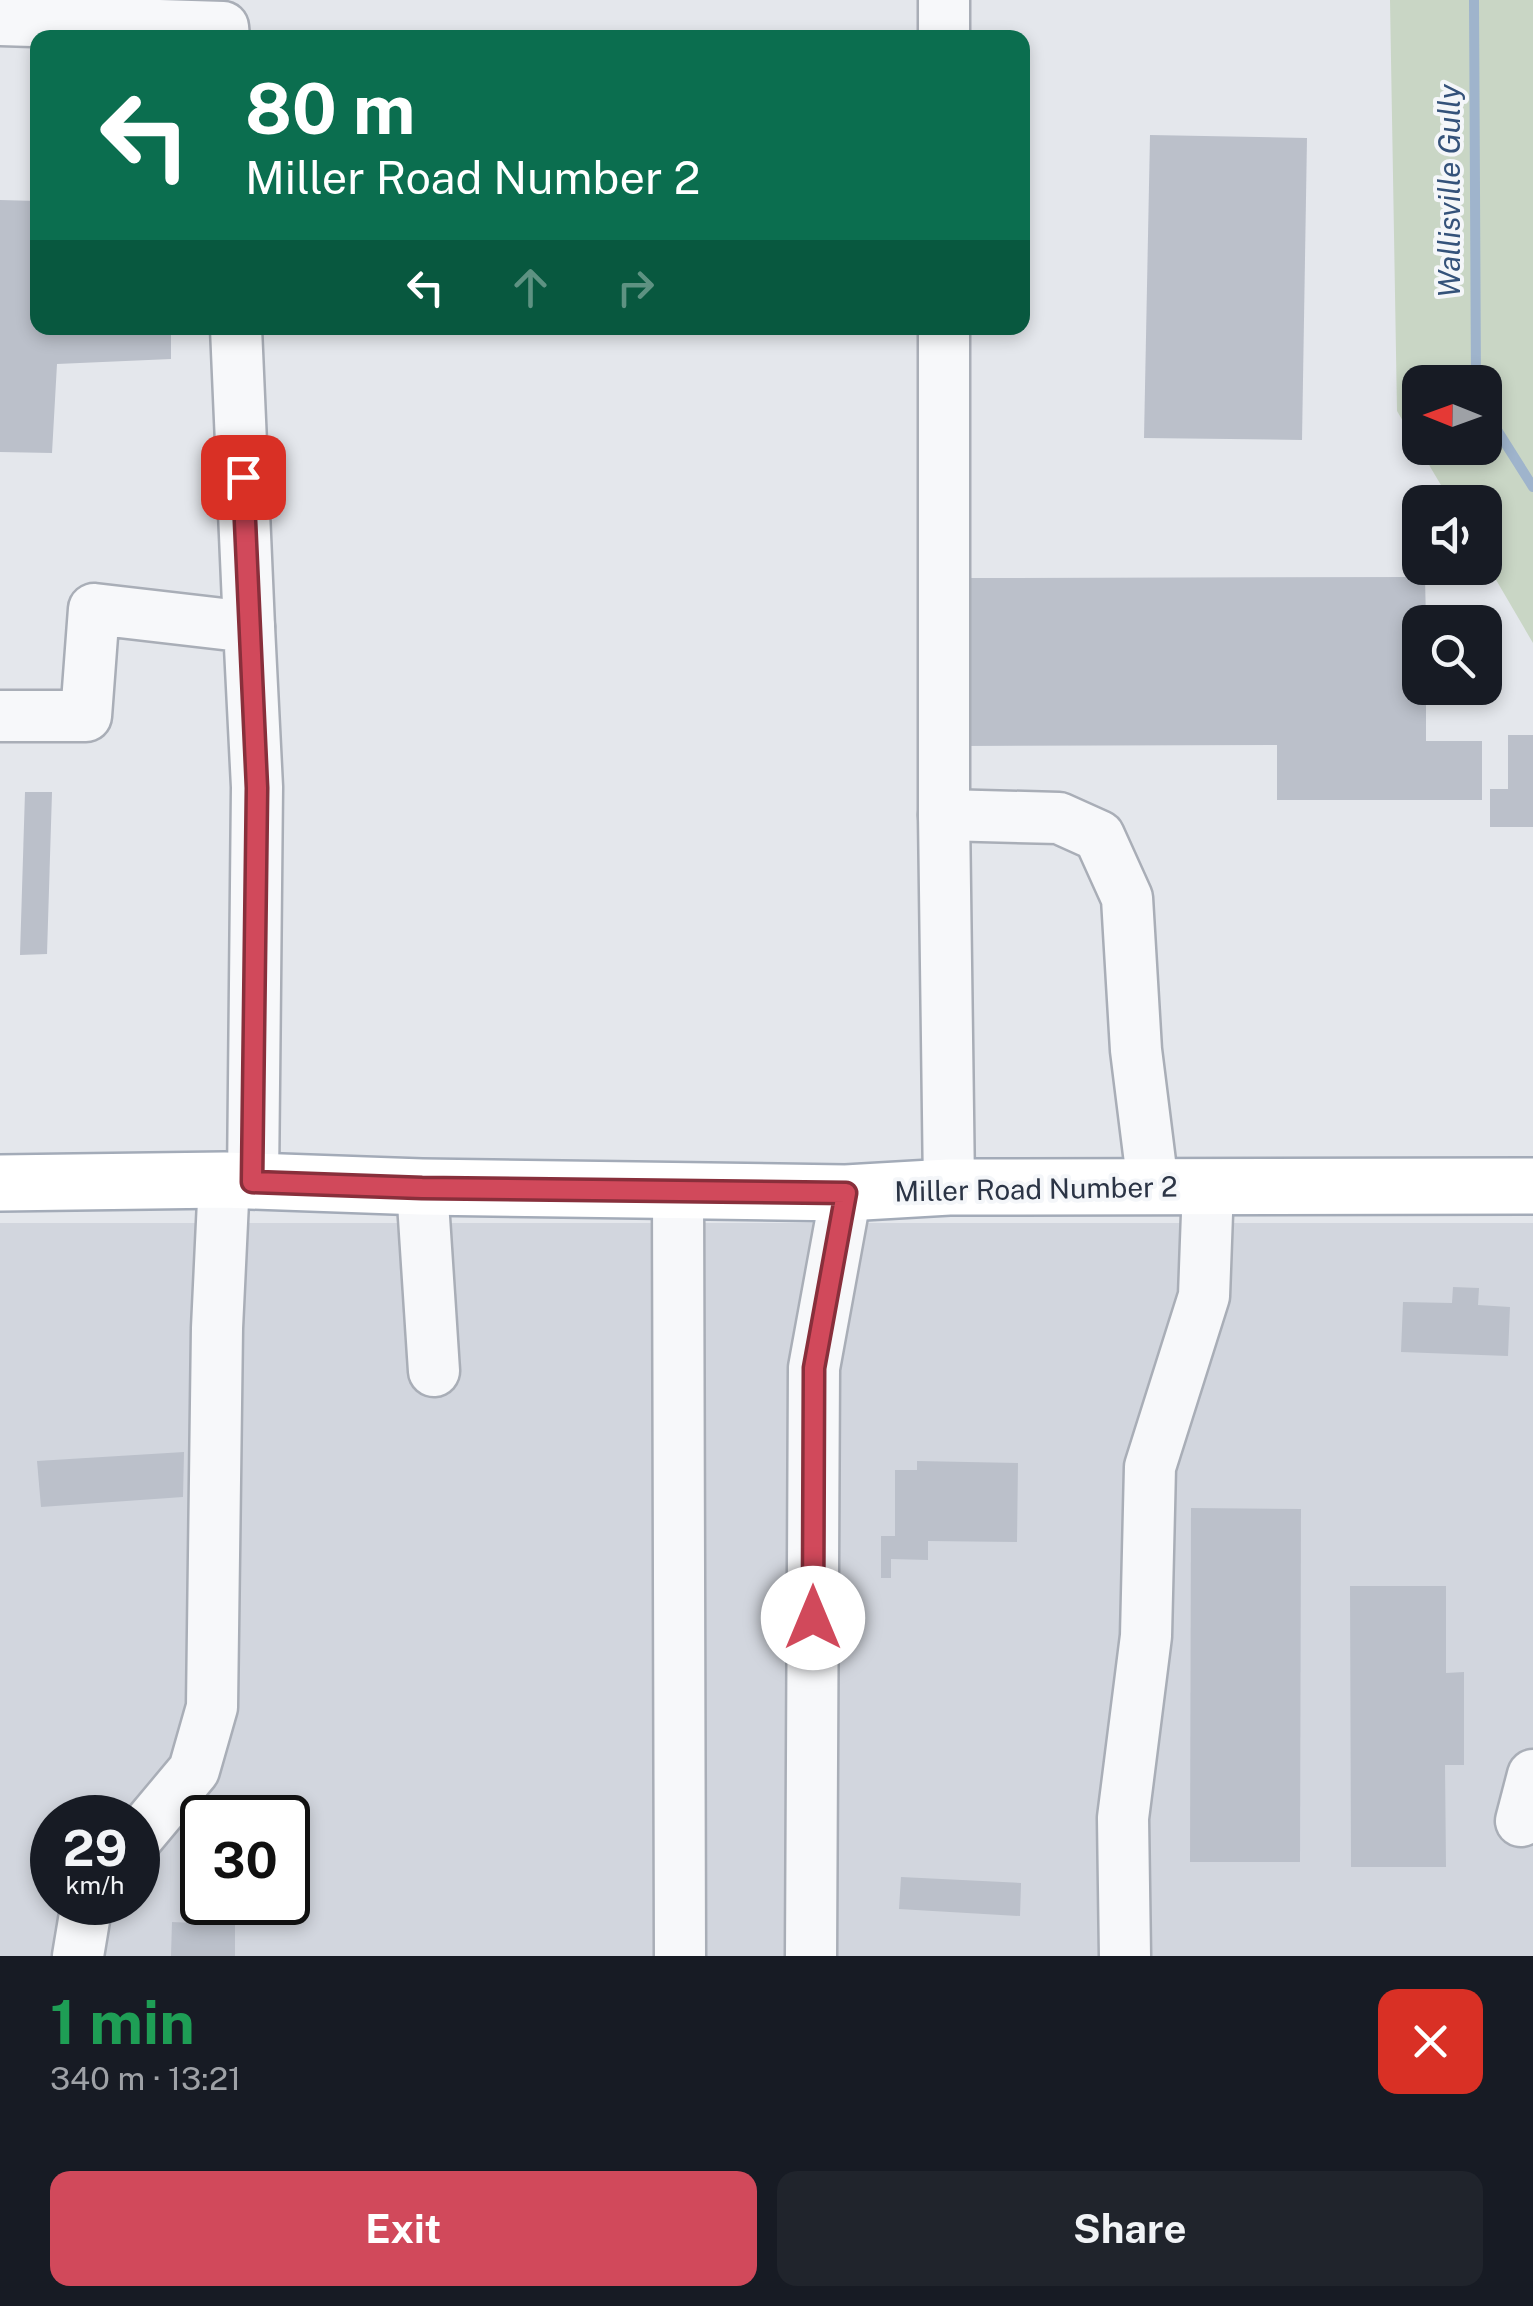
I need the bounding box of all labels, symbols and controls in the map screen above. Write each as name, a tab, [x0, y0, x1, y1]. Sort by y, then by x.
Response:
text: 80 m	[245, 67, 415, 150]
icon: left	[80, 70, 210, 200]
water label: Wallisville Gully	[1431, 84, 1467, 298]
text: Miller Road Number 2	[245, 151, 700, 204]
icon: left	[398, 260, 453, 315]
icon: ahead	[503, 260, 558, 315]
icon: right	[608, 260, 663, 315]
north arrow	[1402, 365, 1502, 465]
map controls	[1402, 365, 1502, 705]
pin	[201, 435, 286, 520]
icon: arrive	[216, 450, 271, 505]
button: sound	[1402, 485, 1502, 585]
button: search	[1402, 605, 1502, 705]
street label: Miller Road Number 2	[894, 1170, 1178, 1207]
position arrow	[761, 1566, 865, 1670]
speed limit sign: 30	[180, 1795, 310, 1925]
text: 29	[63, 1818, 127, 1877]
text: km/h	[66, 1870, 124, 1900]
text: 1 min	[50, 1987, 195, 2058]
button: close	[1378, 1989, 1483, 2094]
text: 340 m · 13:21	[50, 2060, 241, 2097]
button: Exit	[50, 2171, 757, 2286]
button: Share	[777, 2171, 1483, 2286]

